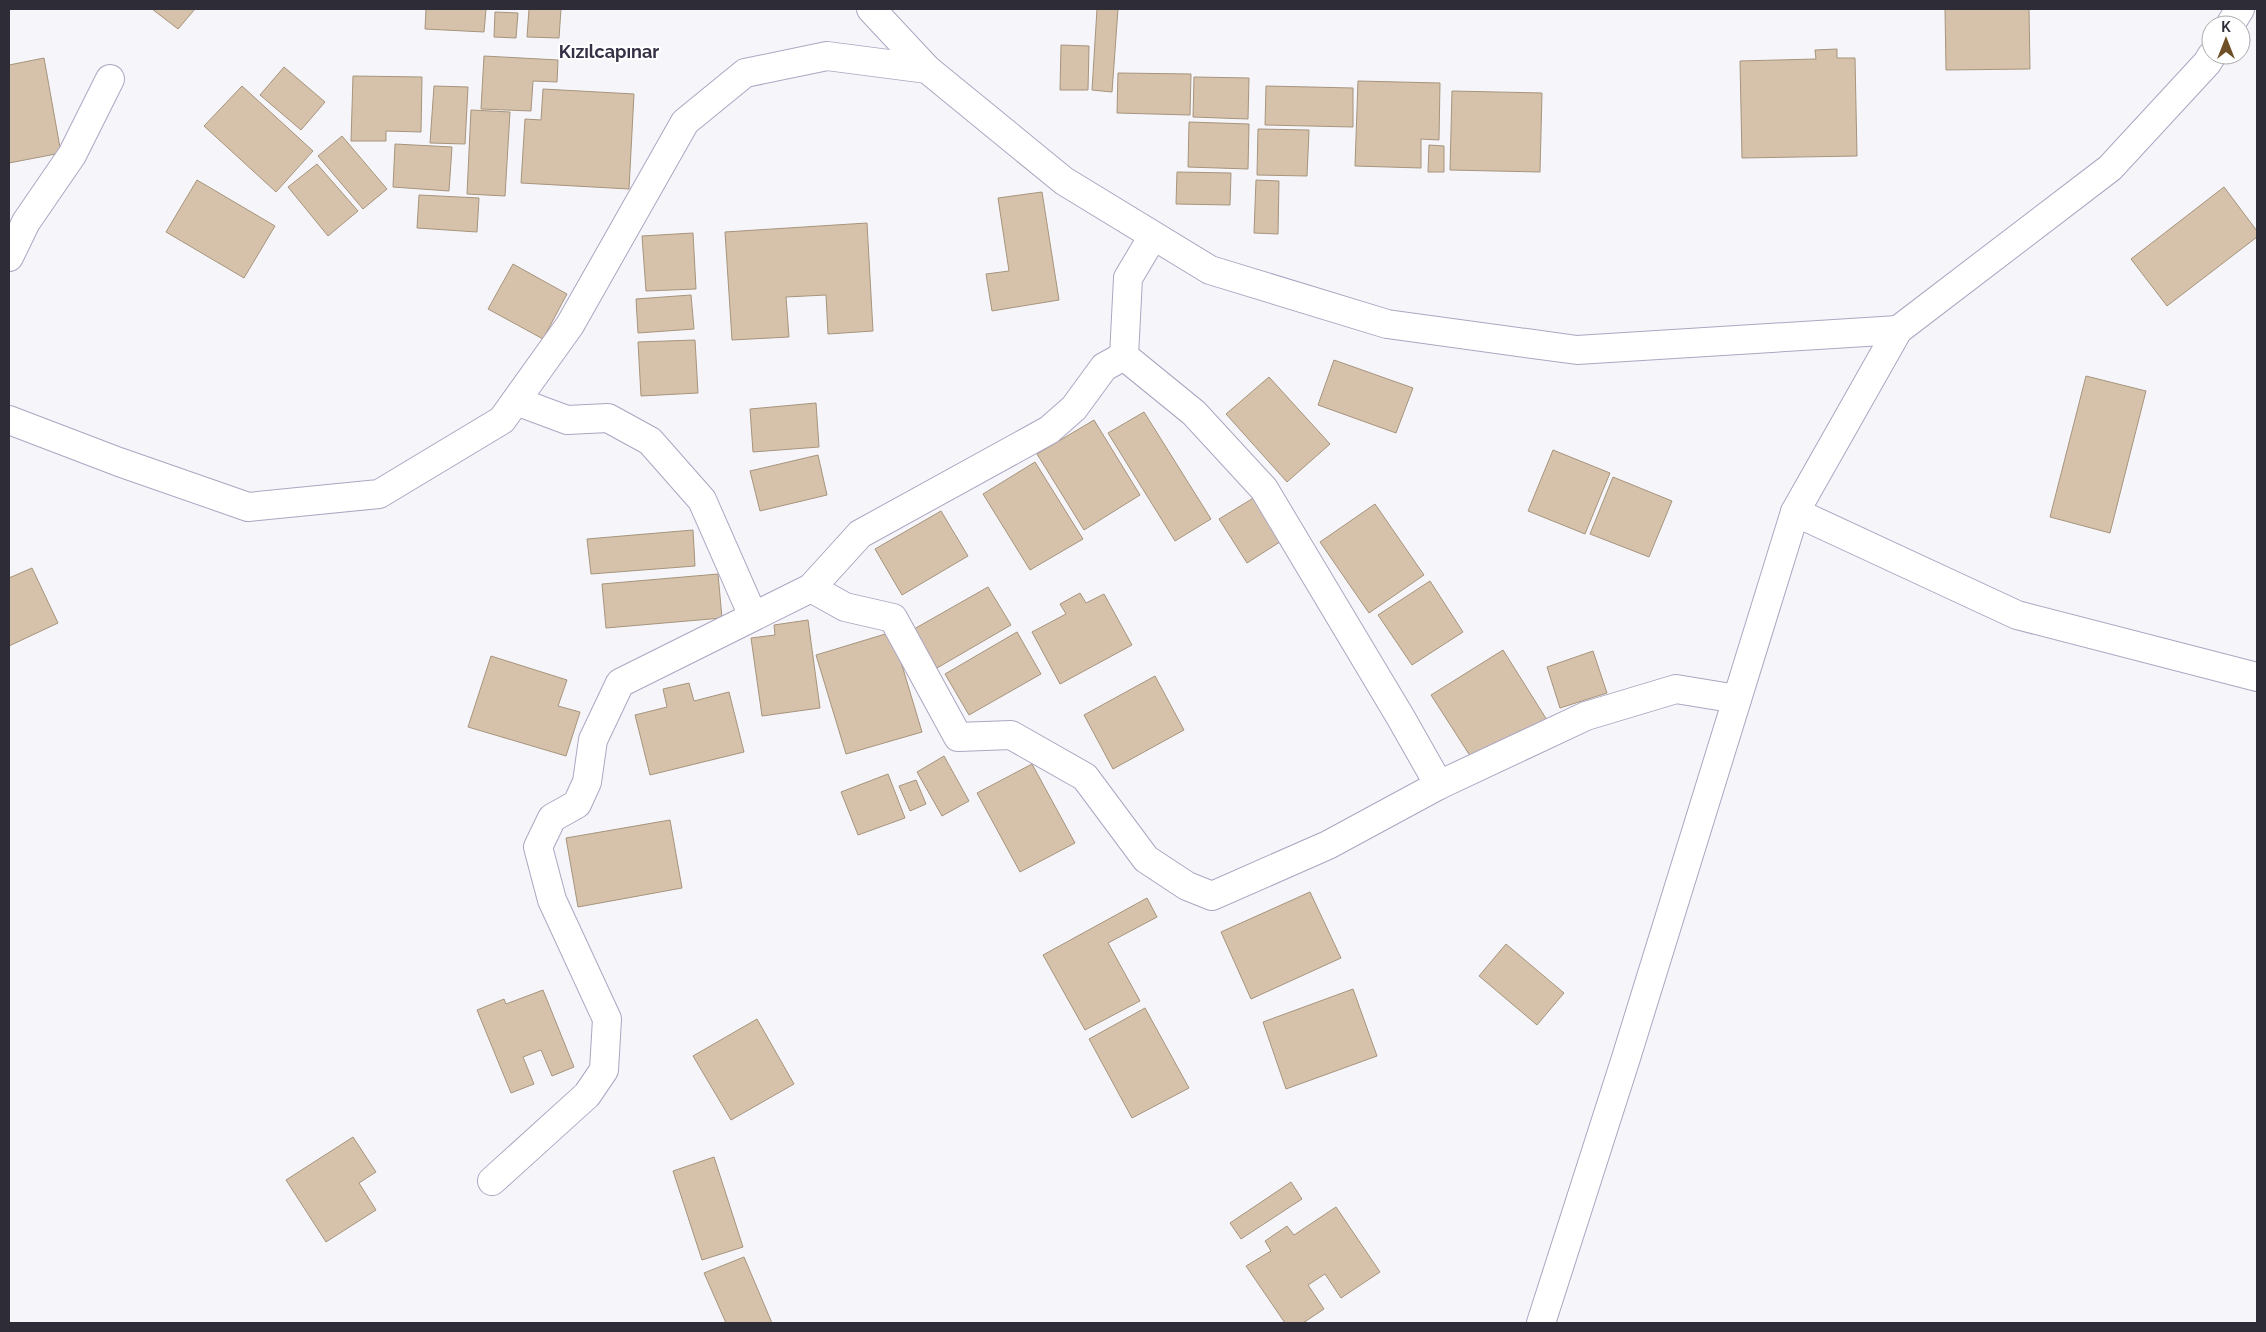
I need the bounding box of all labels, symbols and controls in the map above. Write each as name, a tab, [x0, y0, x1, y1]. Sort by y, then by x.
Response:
north arrow	[2201, 15, 2251, 65]
text: K	[2221, 19, 2231, 35]
district label: Kızılcapınar	[559, 41, 659, 62]

